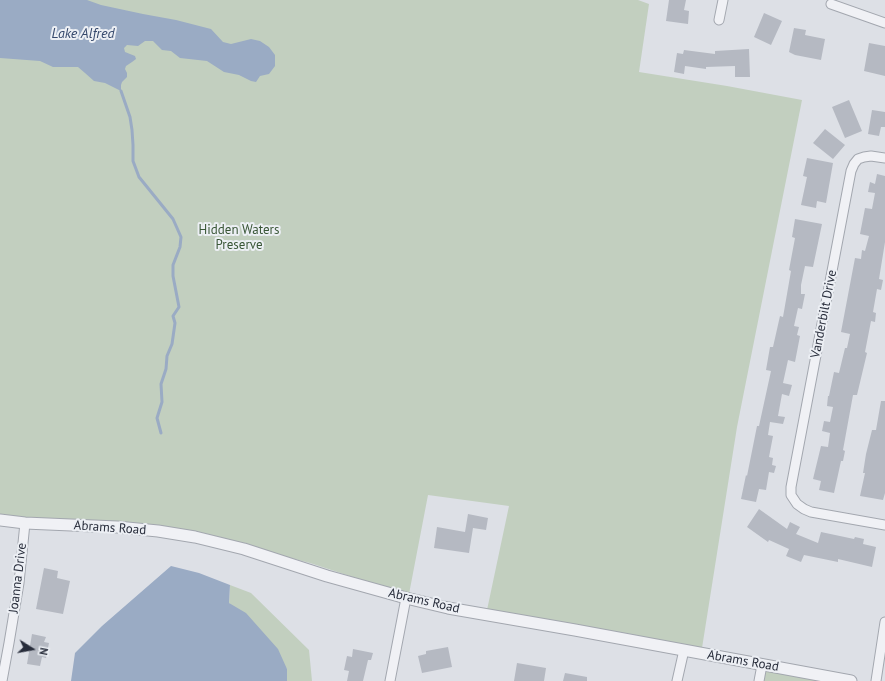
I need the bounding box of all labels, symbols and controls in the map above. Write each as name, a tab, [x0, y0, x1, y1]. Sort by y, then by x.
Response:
water label: Lake Alfred	[51, 26, 115, 42]
park label: Hidden Waters Preserve	[199, 222, 279, 253]
street label: Vanderbilt Drive	[808, 269, 840, 359]
street label: Abrams Road	[73, 518, 147, 538]
street label: Joanna Drive	[6, 542, 30, 614]
street label: Abrams Road	[387, 585, 461, 617]
north arrow	[12, 629, 52, 669]
text: N	[36, 646, 51, 656]
street label: Abrams Road	[706, 647, 780, 675]

